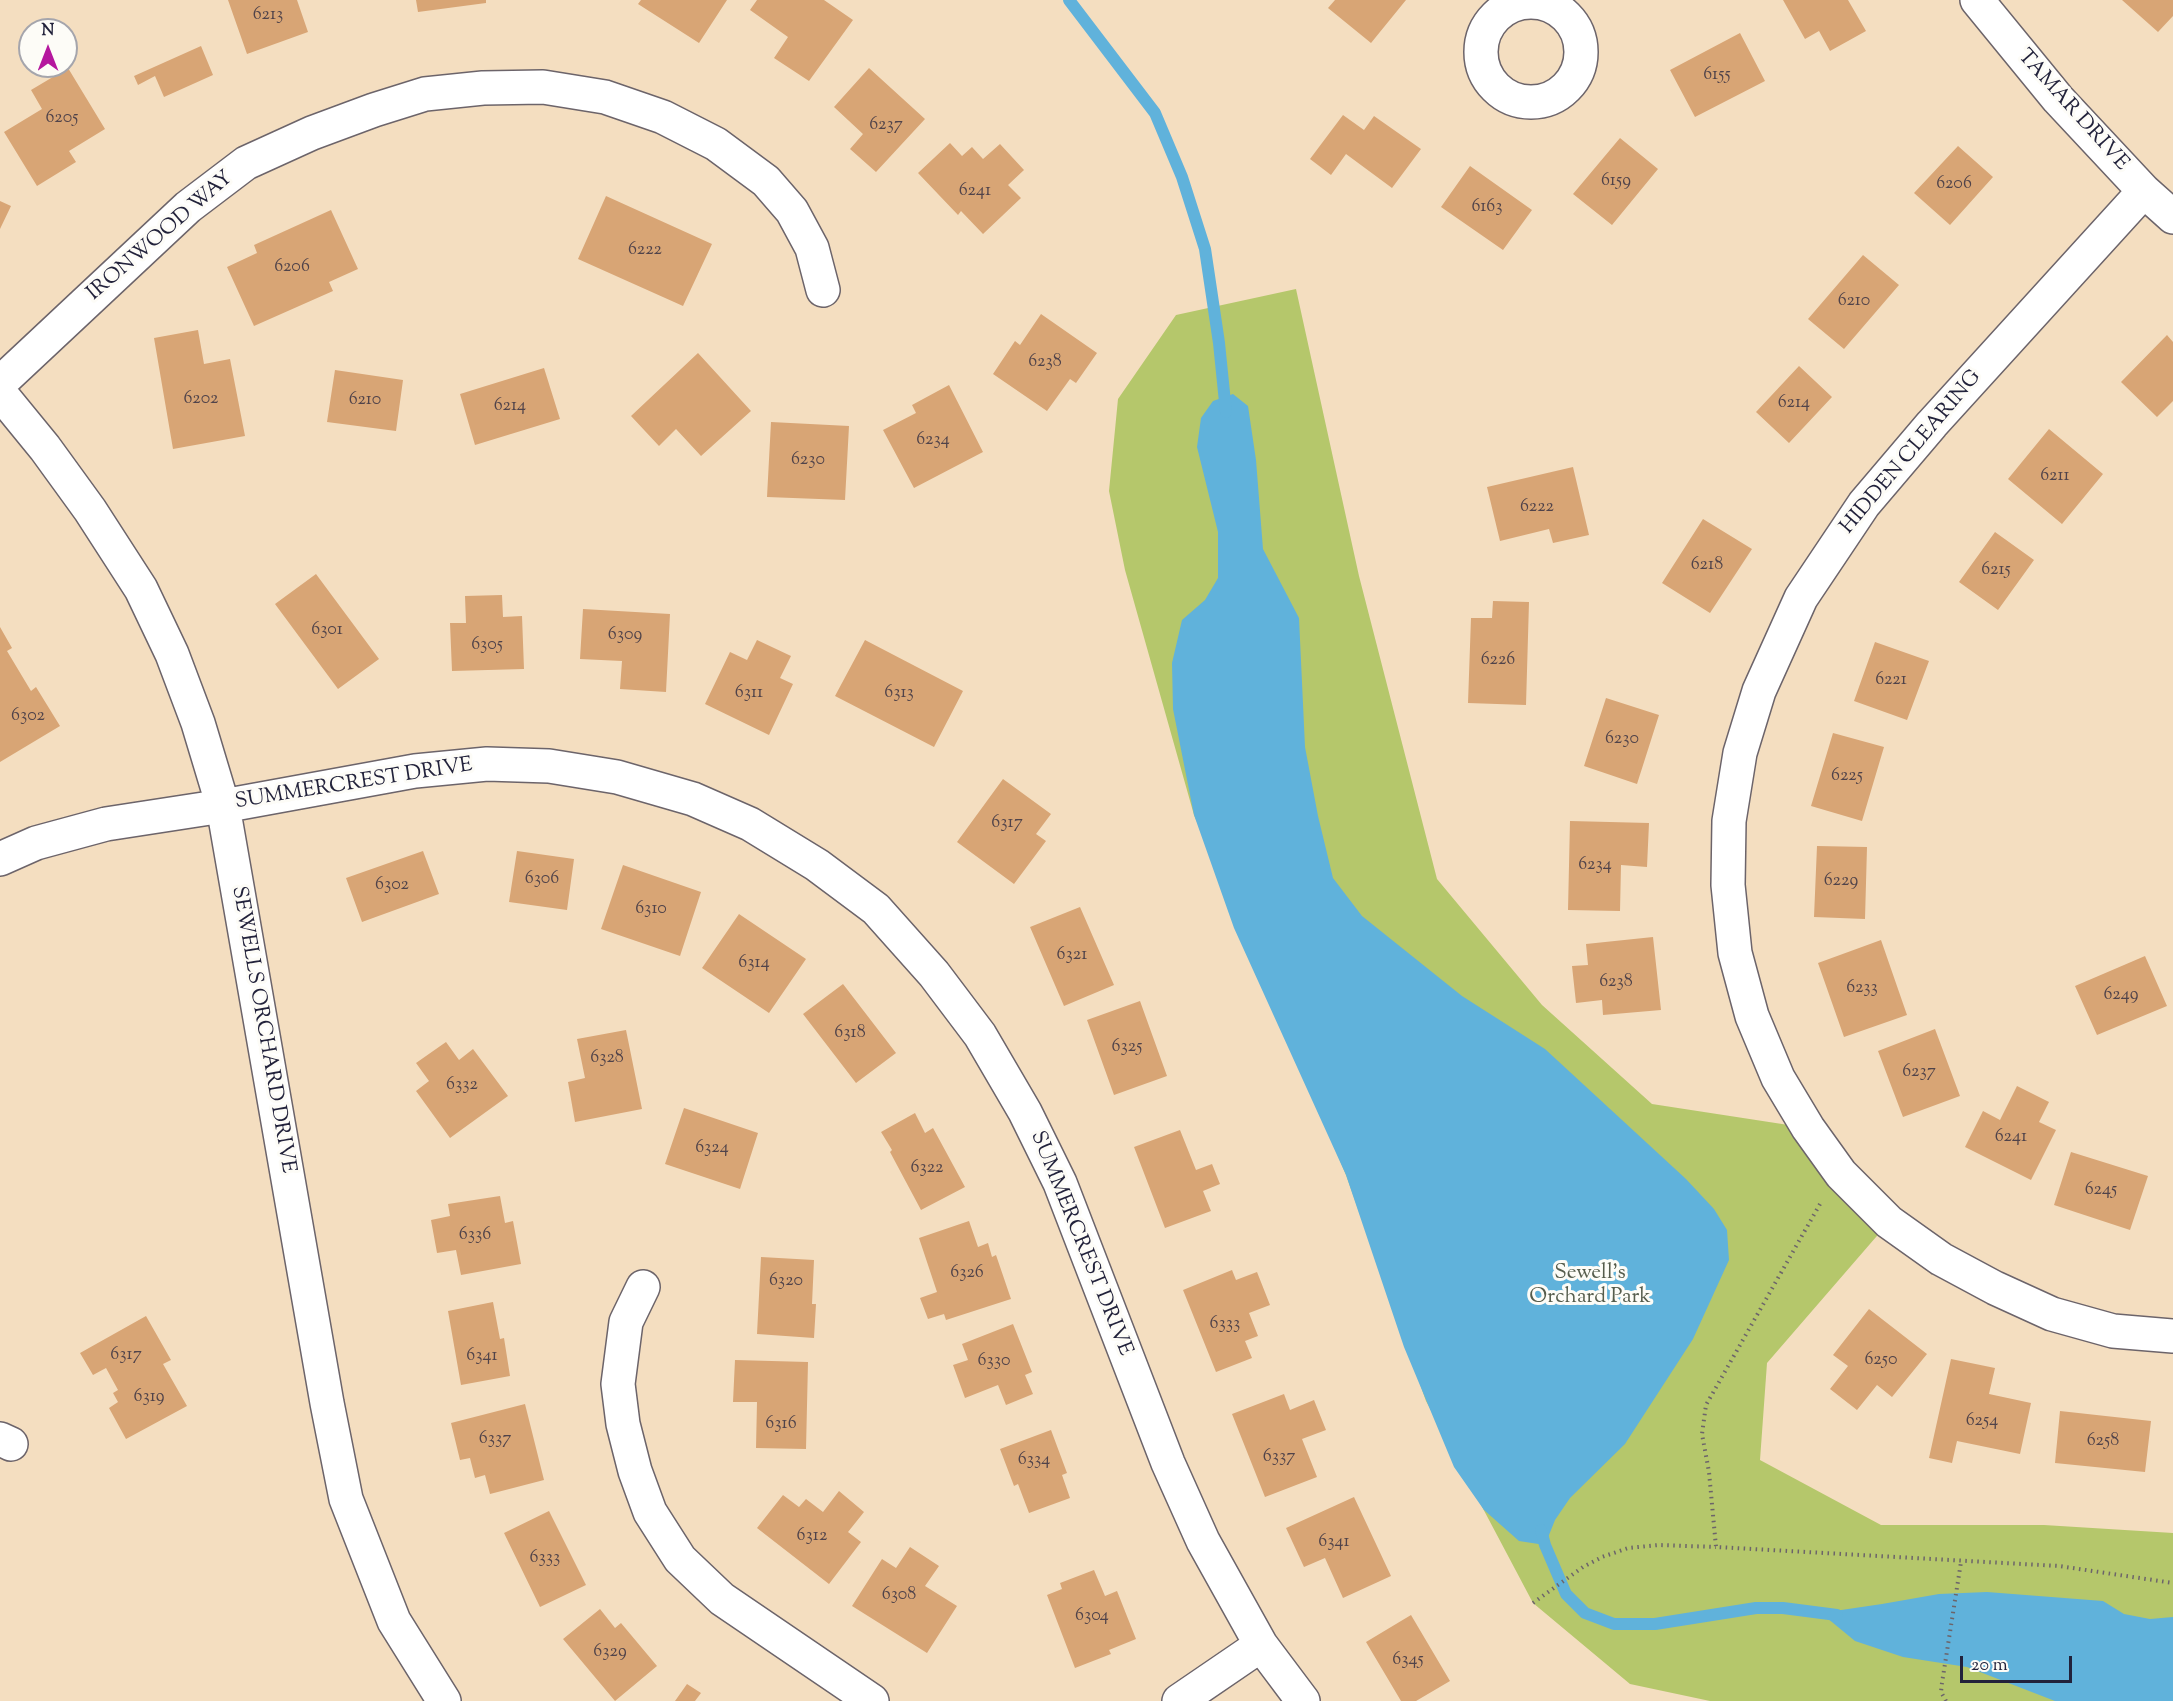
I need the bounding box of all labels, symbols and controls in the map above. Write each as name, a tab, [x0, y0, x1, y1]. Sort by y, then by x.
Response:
house number: 6213	[253, 5, 283, 27]
north arrow	[18, 18, 78, 78]
text: N	[42, 20, 54, 43]
street label: TAMAR DRIVE	[2011, 45, 2133, 177]
house number: 6155	[1703, 65, 1731, 87]
house number: 6205	[46, 108, 78, 130]
house number: 6237	[869, 115, 903, 137]
street label: IRONWOOD WAY	[83, 167, 239, 307]
house number: 6159	[1601, 171, 1631, 193]
house number: 6206	[1936, 174, 1972, 196]
house number: 6241	[959, 181, 991, 203]
house number: 6163	[1471, 197, 1503, 219]
house number: 6222	[628, 240, 662, 262]
house number: 6206	[274, 257, 310, 279]
house number: 6210	[1838, 291, 1870, 313]
house number: 6238	[1028, 352, 1062, 374]
street label: HIDDEN CLEARING	[1836, 366, 1988, 540]
house number: 6202	[184, 389, 218, 411]
house number: 6210	[349, 390, 381, 412]
house number: 6214	[1778, 393, 1810, 415]
house number: 6214	[494, 396, 526, 418]
house number: 6234	[916, 430, 950, 452]
house number: 6230	[791, 450, 825, 472]
house number: 6211	[2040, 466, 2070, 488]
house number: 6222	[1520, 497, 1554, 519]
house number: 6218	[1691, 555, 1723, 577]
house number: 6215	[1981, 560, 2011, 582]
house number: 6301	[311, 620, 343, 642]
house number: 6309	[608, 625, 642, 647]
house number: 6305	[471, 635, 503, 657]
house number: 6226	[1481, 650, 1515, 672]
house number: 6221	[1875, 670, 1907, 692]
house number: 6311	[735, 683, 763, 705]
house number: 6313	[884, 683, 914, 705]
house number: 6302	[11, 706, 45, 728]
house number: 6230	[1605, 729, 1639, 751]
street label: SUMMERCREST DRIVE	[233, 754, 475, 816]
house number: 6225	[1831, 766, 1863, 788]
house number: 6317	[991, 813, 1023, 835]
house number: 6234	[1578, 855, 1612, 877]
house number: 6306	[525, 869, 559, 891]
house number: 6229	[1824, 871, 1858, 893]
house number: 6302	[375, 875, 409, 897]
street label: SEWELLS ORCHARD DRIVE	[224, 885, 300, 1175]
house number: 6310	[635, 899, 667, 921]
house number: 6321	[1057, 945, 1087, 967]
house number: 6314	[738, 953, 770, 975]
house number: 6238	[1599, 972, 1633, 994]
house number: 6233	[1846, 978, 1878, 1000]
house number: 6249	[2104, 985, 2138, 1007]
house number: 6318	[834, 1023, 866, 1045]
house number: 6325	[1112, 1037, 1142, 1059]
house number: 6328	[590, 1048, 624, 1070]
house number: 6237	[1902, 1062, 1936, 1084]
house number: 6332	[446, 1075, 478, 1097]
house number: 6241	[1995, 1127, 2027, 1149]
street label: SUMMERCREST DRIVE	[1023, 1128, 1137, 1360]
house number: 6324	[695, 1138, 729, 1160]
house number: 6322	[910, 1158, 944, 1180]
house number: 6245	[2085, 1180, 2117, 1202]
house number: 6336	[459, 1225, 491, 1247]
park label: Sewell's Orchard Park	[1529, 1261, 1651, 1311]
house number: 6326	[950, 1263, 984, 1285]
house number: 6320	[769, 1271, 803, 1293]
house number: 6333	[1210, 1314, 1240, 1336]
house number: 6317	[110, 1345, 142, 1367]
house number: 6341	[466, 1346, 498, 1368]
house number: 6250	[1865, 1350, 1897, 1372]
house number: 6330	[978, 1351, 1010, 1373]
house number: 6319	[134, 1387, 164, 1409]
house number: 6254	[1966, 1411, 1998, 1433]
house number: 6316	[765, 1414, 797, 1436]
house number: 6337	[479, 1429, 511, 1451]
house number: 6258	[2087, 1431, 2119, 1453]
house number: 6337	[1263, 1447, 1295, 1469]
house number: 6334	[1018, 1450, 1050, 1472]
house number: 6312	[797, 1526, 827, 1548]
house number: 6341	[1318, 1532, 1350, 1554]
house number: 6333	[530, 1548, 560, 1570]
house number: 6308	[882, 1585, 916, 1607]
house number: 6304	[1075, 1606, 1109, 1628]
house number: 6329	[593, 1642, 627, 1664]
scale bar	[1963, 1644, 2076, 1682]
house number: 6345	[1392, 1650, 1424, 1672]
text: 20 m	[1971, 1653, 2008, 1679]

